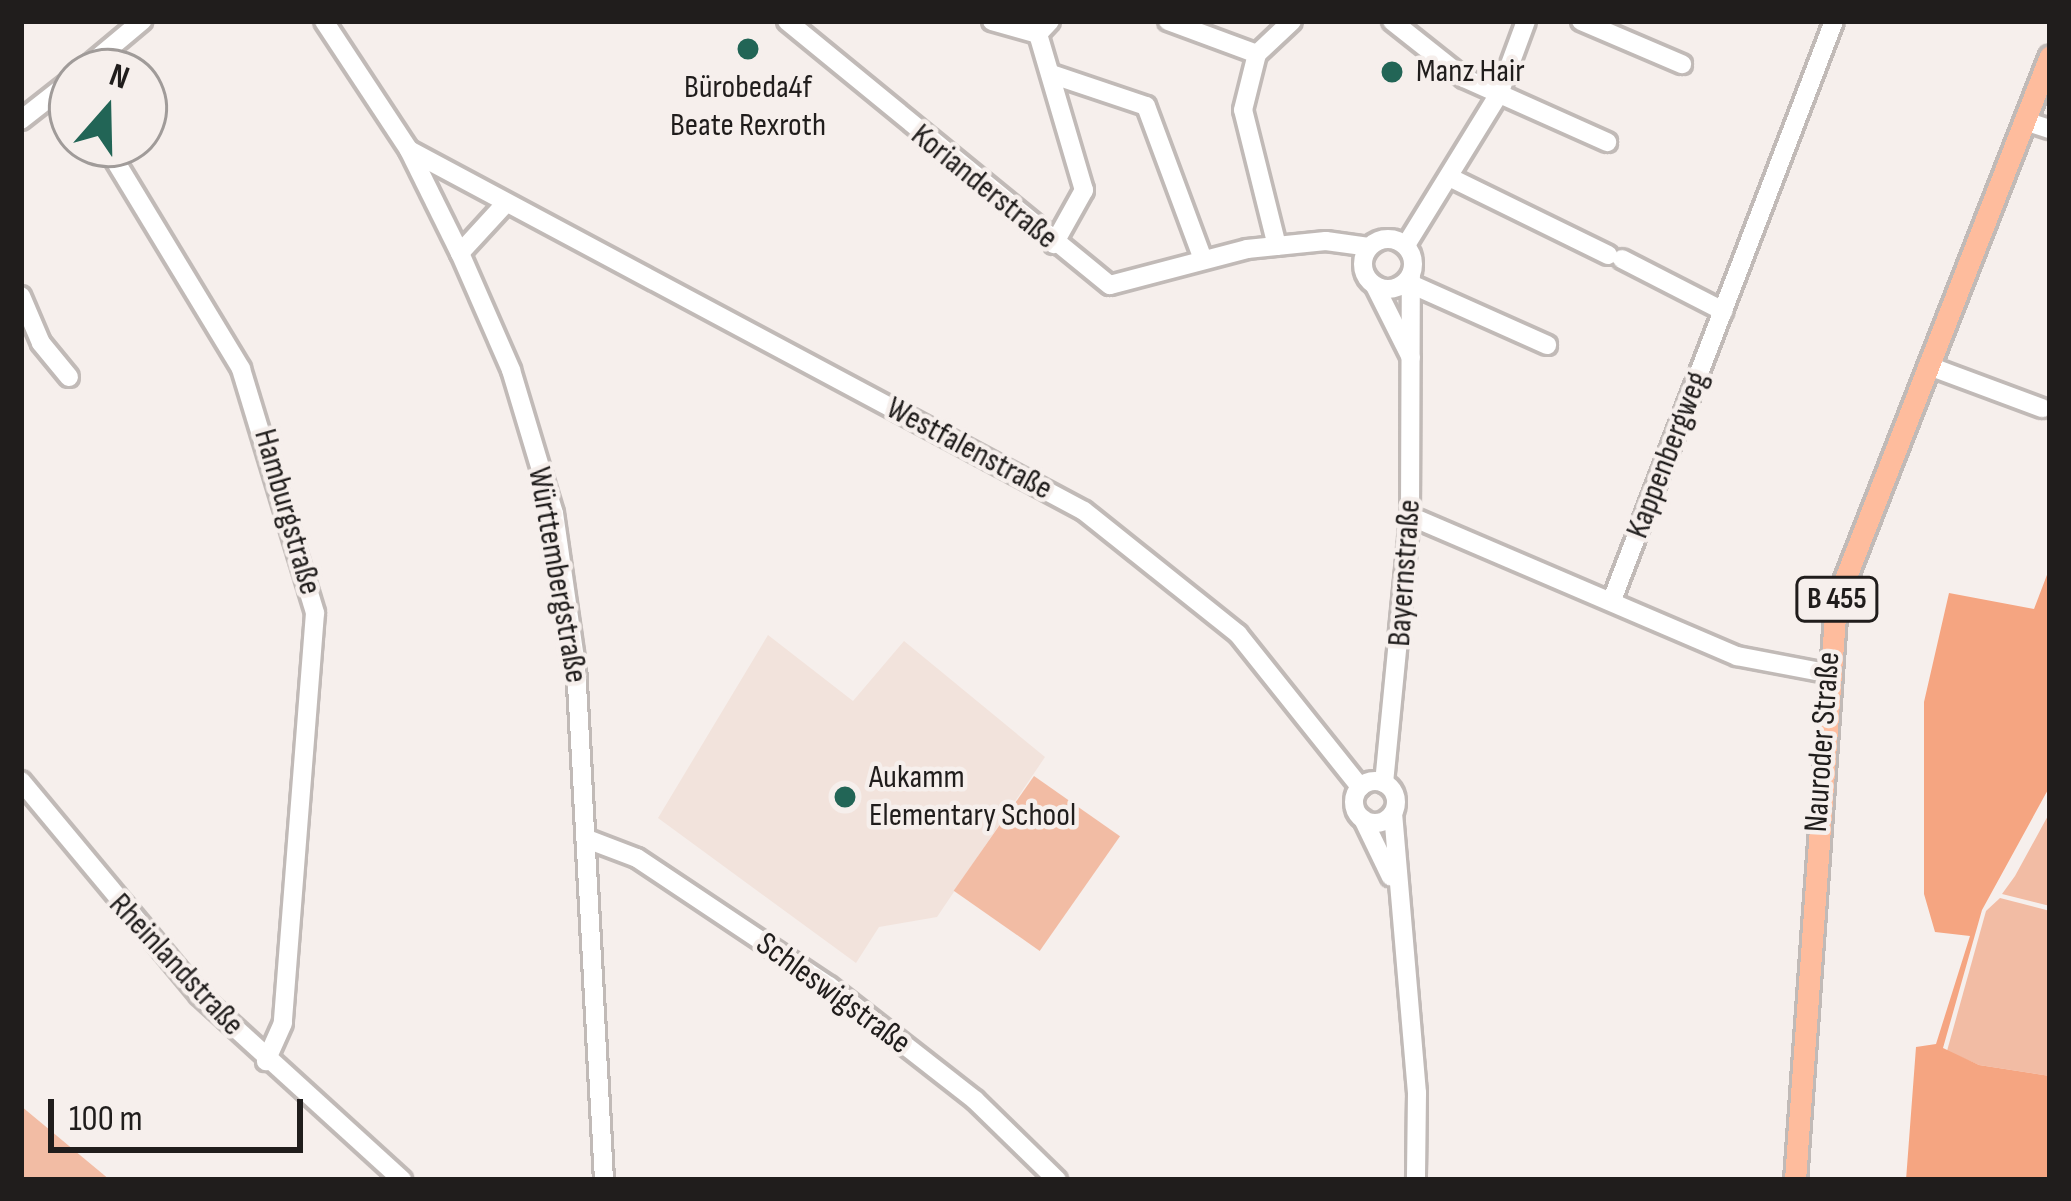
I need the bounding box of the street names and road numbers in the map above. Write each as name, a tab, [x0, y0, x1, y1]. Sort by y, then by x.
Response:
street label: Korianderstraße	[903, 116, 1065, 258]
street label: Kappenbergweg	[1618, 366, 1718, 544]
street label: Westfalenstraße	[879, 389, 1059, 509]
street label: Hamburgstraße	[244, 425, 330, 599]
street label: Württembergstraße	[519, 464, 595, 686]
street label: Bayernstraße	[1380, 498, 1430, 648]
road number: B 455	[1795, 575, 1879, 623]
street label: Nauroder Straße	[1797, 651, 1849, 833]
street label: Rheinlandstraße	[100, 886, 252, 1044]
street label: Schleswigstraße	[748, 925, 918, 1063]

